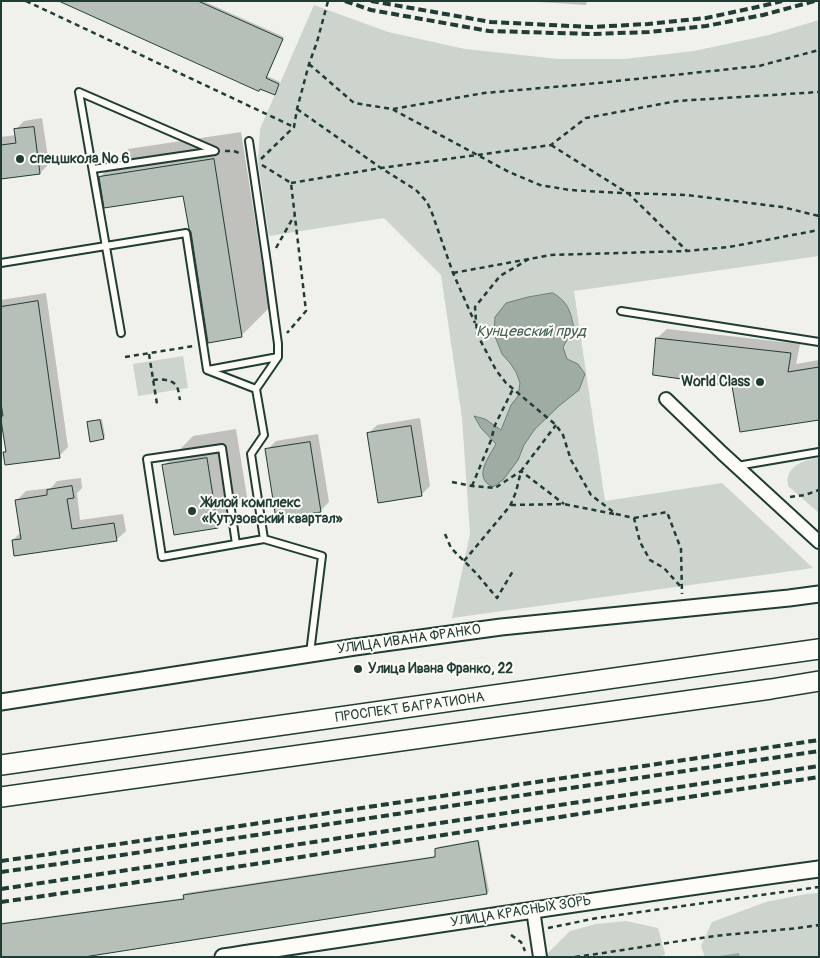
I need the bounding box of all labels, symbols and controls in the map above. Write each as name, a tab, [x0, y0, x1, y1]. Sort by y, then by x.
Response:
place label: спецшкола № 6	[30, 151, 130, 167]
marker: спецшкола № 6	[14, 153, 26, 165]
water label: Кунцевский пруд	[476, 323, 586, 341]
place label: World Class	[681, 374, 750, 390]
marker: World Class	[754, 376, 766, 388]
place label: Жилой комплекс «Кутузовский квартал»	[202, 495, 343, 528]
marker: Жилой комплекс «Кутузовский квартал»	[186, 505, 198, 517]
street label: УЛИЦА ИВАНА ФРАНКО	[336, 622, 482, 658]
place label: Улица Ивана Франко, 22	[368, 661, 513, 677]
marker: Улица Ивана Франко, 22	[352, 663, 364, 675]
street label: ПРОСПЕКТ БАГРАТИОНА	[334, 689, 486, 727]
street label: УЛИЦА КРАСНЫХ ЗОРЬ	[449, 893, 593, 931]

